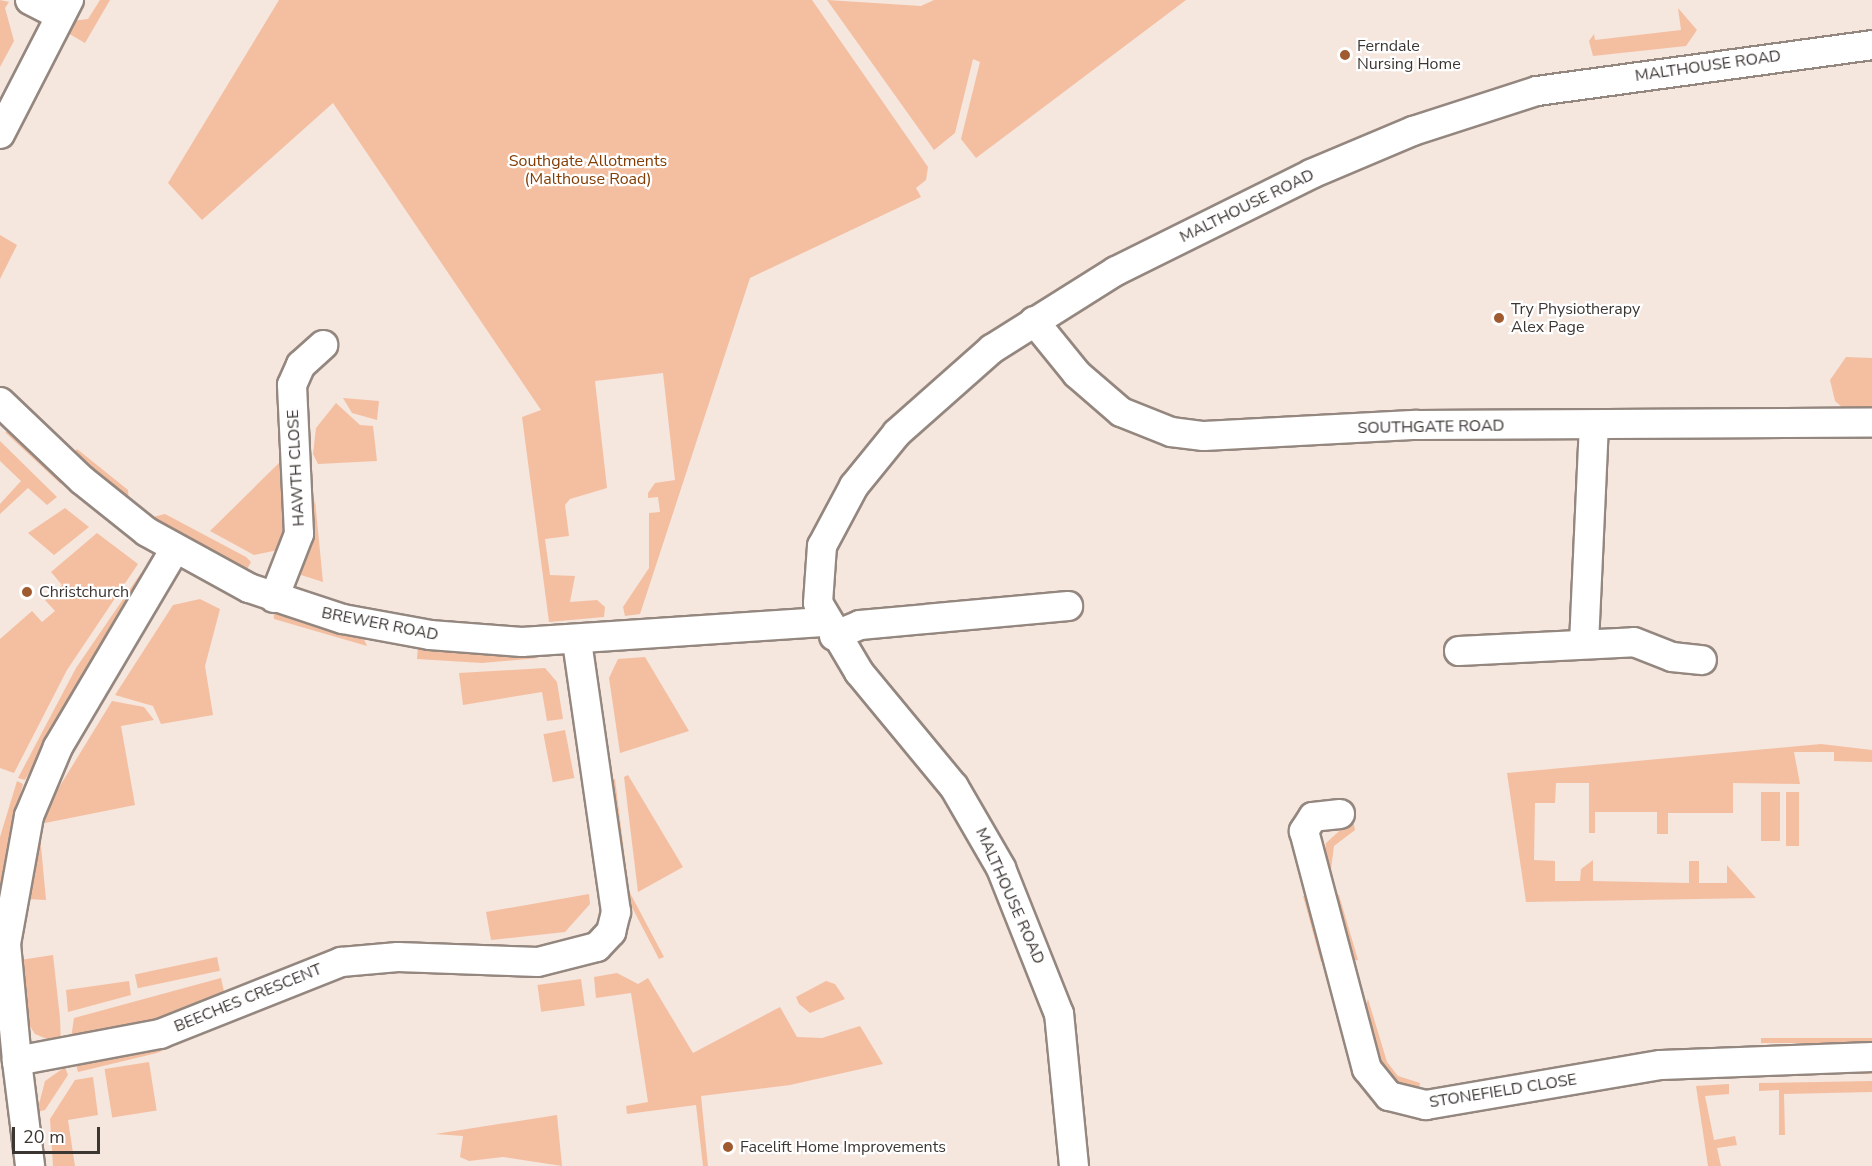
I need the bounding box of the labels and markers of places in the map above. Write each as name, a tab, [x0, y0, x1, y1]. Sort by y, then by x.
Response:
place label: Ferndale Nursing Home	[1357, 36, 1461, 74]
marker: Ferndale Nursing Home	[1338, 48, 1352, 62]
place label: Try Physiotherapy Alex Page	[1511, 299, 1640, 337]
marker: Try Physiotherapy Alex Page	[1492, 311, 1506, 325]
place label: Christchurch	[39, 582, 129, 602]
marker: Christchurch	[20, 585, 34, 599]
place label: Facelift Home Improvements	[740, 1137, 946, 1157]
marker: Facelift Home Improvements	[721, 1140, 735, 1154]

